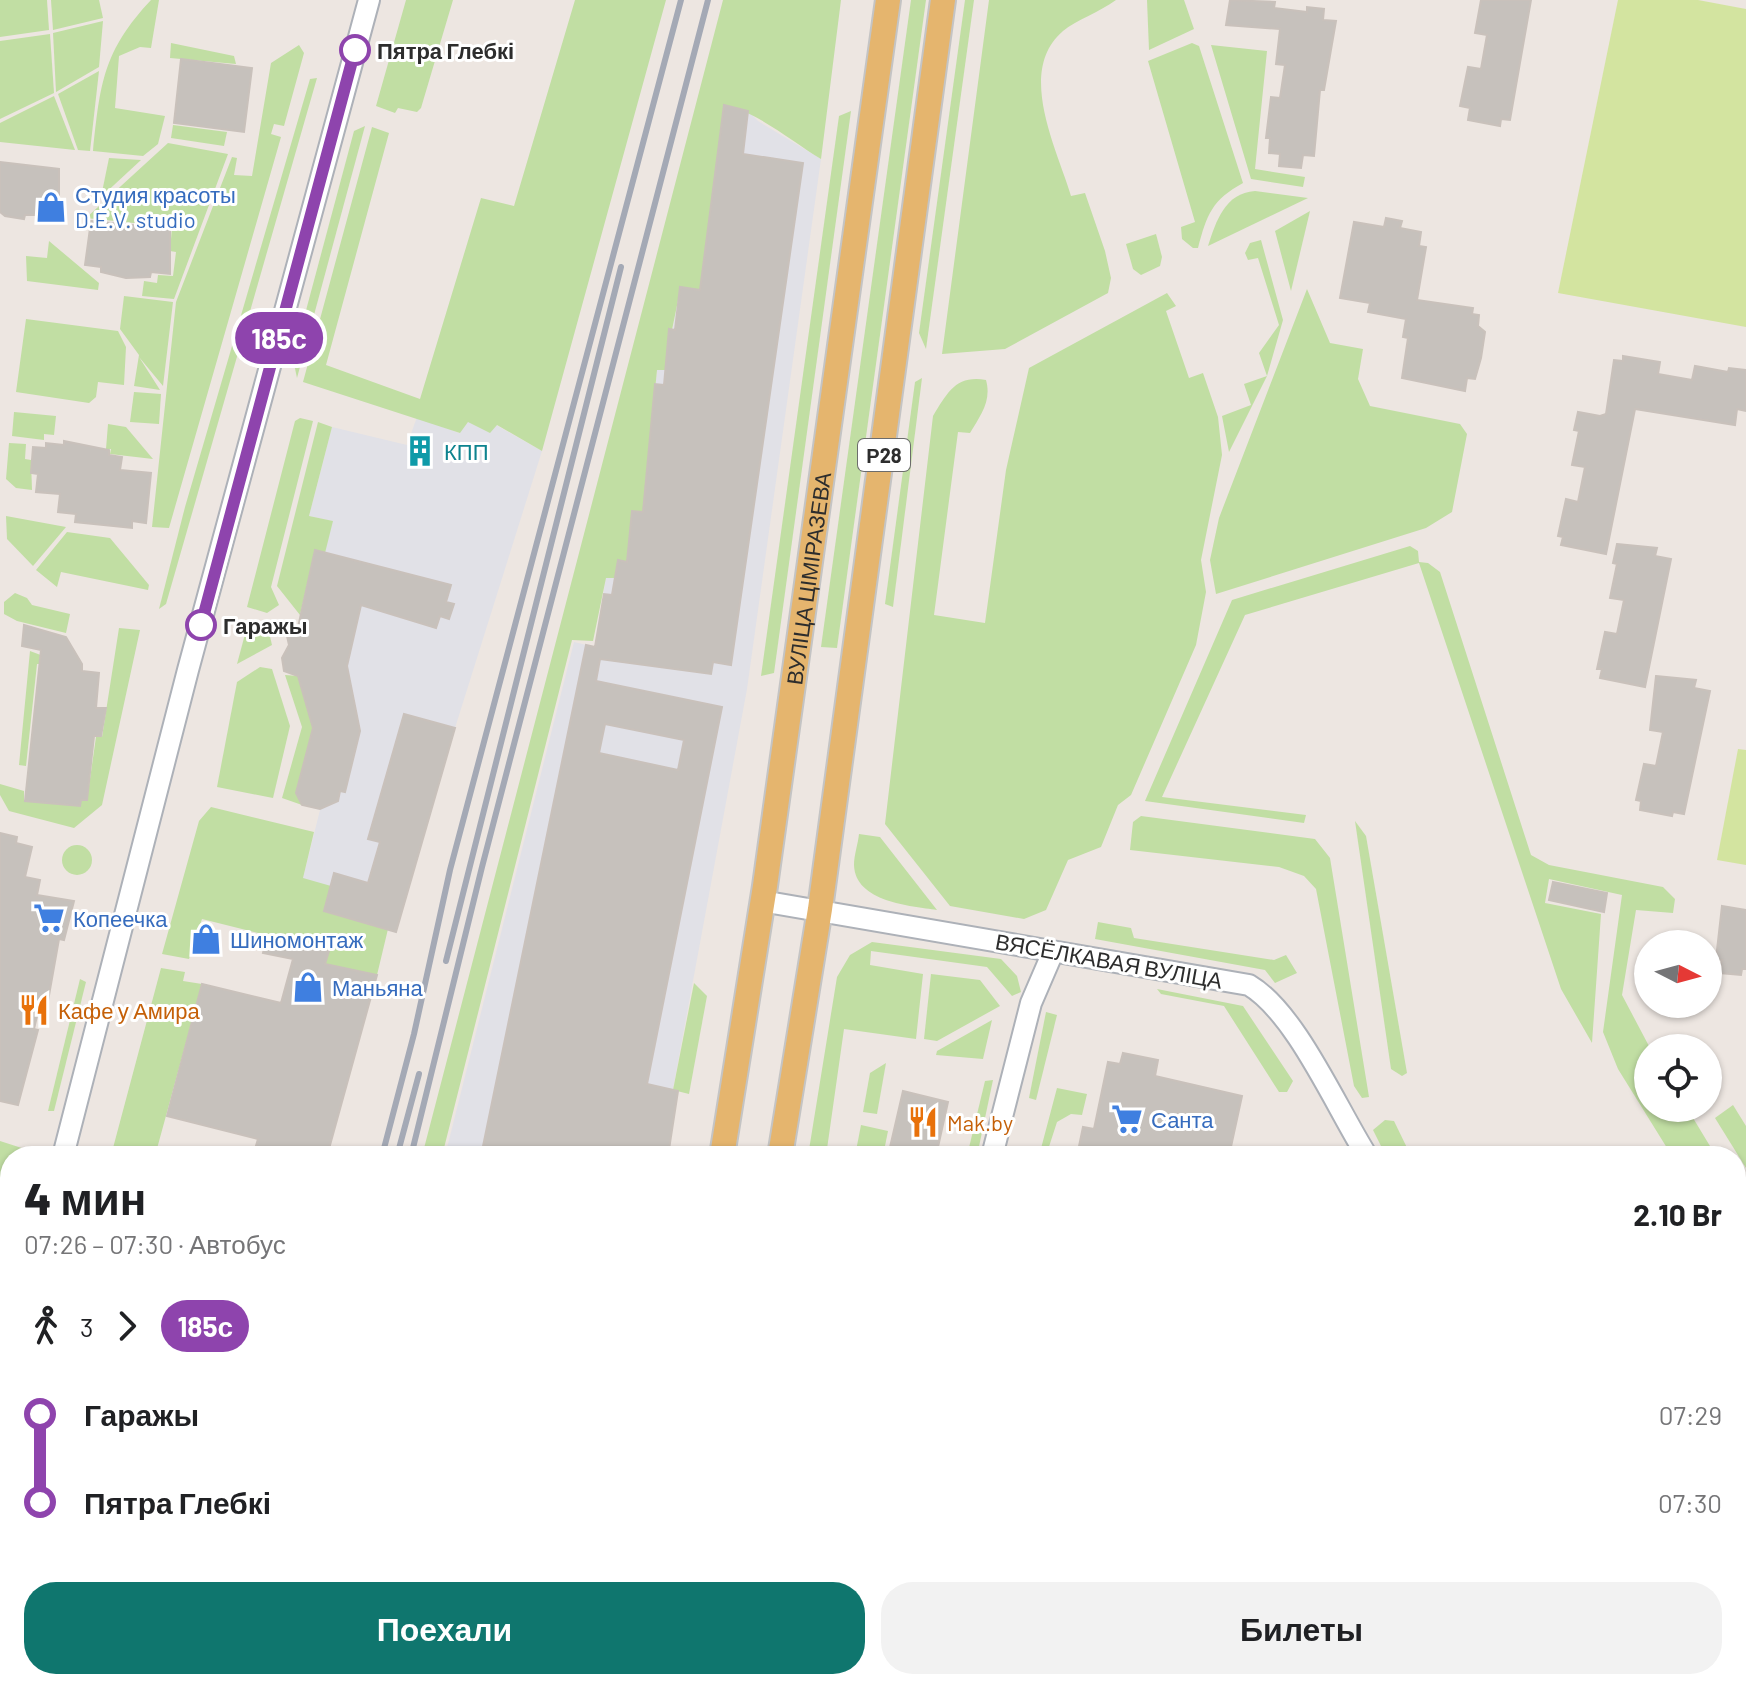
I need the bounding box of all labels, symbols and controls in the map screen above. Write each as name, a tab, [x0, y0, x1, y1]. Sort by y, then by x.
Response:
marker: Пятра Глебкі	[340, 35, 370, 65]
place label: Пятра Глебкі	[377, 37, 514, 64]
place label: Студия красоты D.E.V. studio	[75, 181, 236, 232]
shop icon: Студия красоты D.E.V. studio	[34, 190, 68, 224]
line badge: 185с	[223, 312, 335, 364]
text: 185с	[251, 321, 307, 355]
building icon: КПП	[403, 434, 437, 468]
place label: КПП	[444, 438, 488, 464]
road number: Р28	[858, 439, 910, 471]
street label: ВУЛІЦА ЦІМІРАЗЕВА	[780, 470, 835, 686]
marker: Гаражы	[186, 610, 216, 640]
place label: Гаражы	[223, 612, 307, 639]
supermarket icon: Копеечка	[32, 901, 66, 935]
place label: Копеечка	[73, 905, 168, 931]
shop icon: Шиномонтаж	[189, 922, 223, 956]
place label: Шиномонтаж	[230, 926, 363, 952]
street label: ВЯСЁЛКАВАЯ ВУЛІЦА	[993, 927, 1225, 994]
north arrow	[1634, 930, 1722, 1018]
map controls	[1634, 930, 1722, 1122]
shop icon: Маньяна	[291, 970, 325, 1004]
place label: Маньяна	[332, 974, 423, 1000]
restaurant icon: Кафе у Амира	[17, 993, 51, 1027]
place label: Кафе у Амира	[58, 997, 201, 1024]
button: locate	[1634, 1034, 1722, 1122]
supermarket icon: Санта	[1110, 1102, 1144, 1136]
restaurant icon: Mak.by	[906, 1105, 940, 1139]
place label: Санта	[1151, 1106, 1214, 1132]
place label: Mak.by	[947, 1109, 1013, 1135]
text: 4 мин	[24, 1171, 146, 1224]
text: 2.10 Br	[1633, 1196, 1722, 1232]
text: 07:26 – 07:30 · Автобус	[24, 1228, 286, 1259]
icon: walk	[24, 1304, 68, 1348]
icon: forward	[105, 1304, 149, 1348]
text: 185с	[177, 1309, 233, 1343]
text: 3	[80, 1311, 93, 1342]
text: Гаражы	[84, 1396, 199, 1432]
text: 07:29	[1659, 1399, 1722, 1430]
text: Пятра Глебкі	[84, 1484, 271, 1520]
text: 07:30	[1658, 1487, 1722, 1518]
button: Поехали	[24, 1582, 865, 1674]
button: Билеты	[881, 1582, 1722, 1674]

